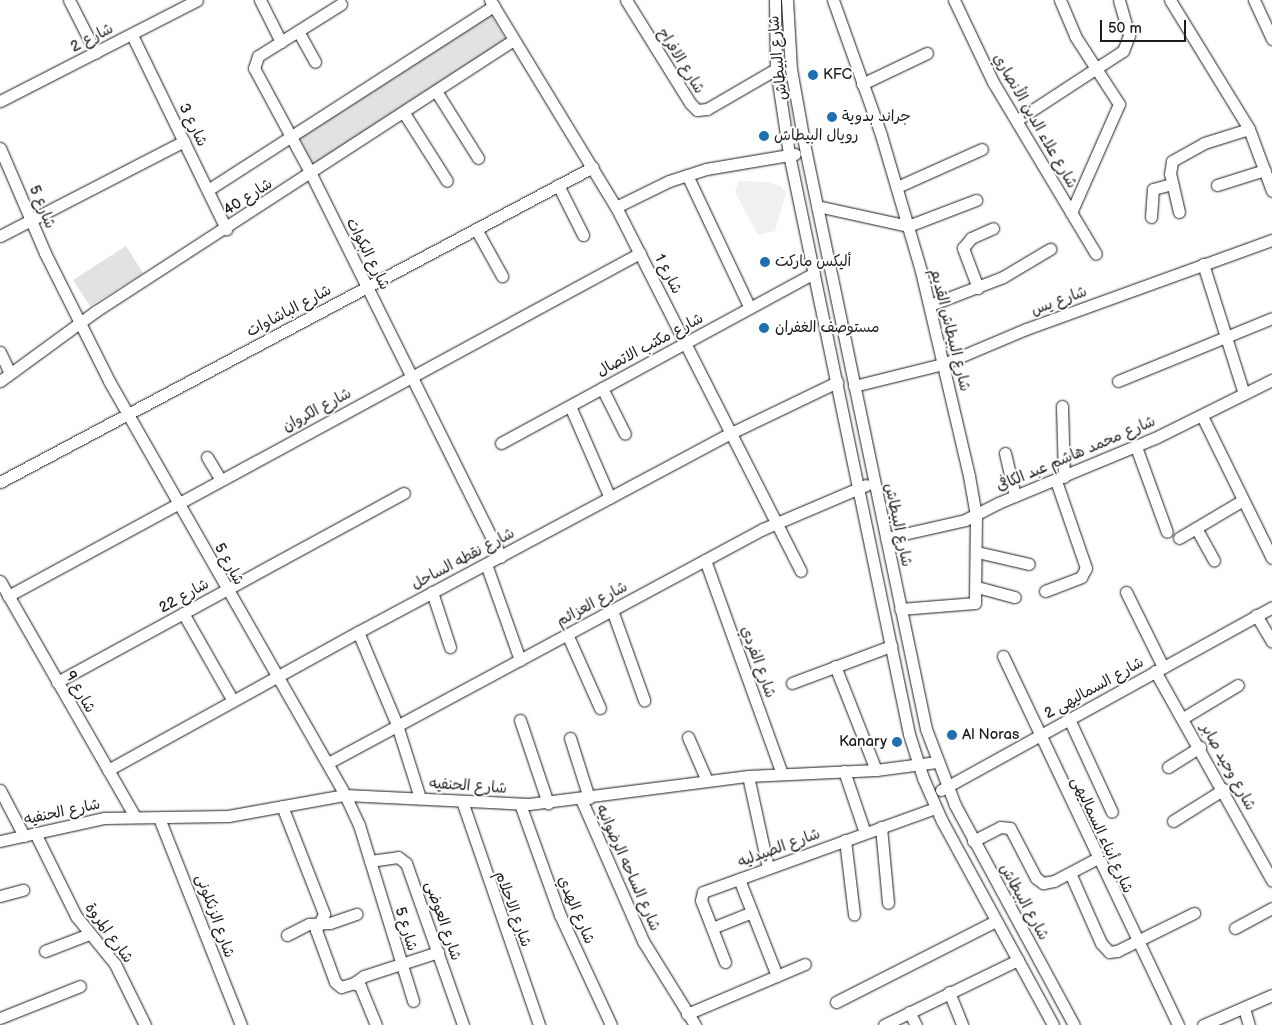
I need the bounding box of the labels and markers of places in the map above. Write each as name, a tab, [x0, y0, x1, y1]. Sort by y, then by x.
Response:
place label: KFC	[823, 66, 852, 84]
marker: KFC	[807, 69, 819, 81]
place label: جراند بدوية	[842, 108, 911, 126]
marker: جراند بدوية	[826, 111, 838, 123]
place label: رويال البيطاش	[774, 127, 858, 145]
marker: رويال البيطاش	[758, 130, 770, 142]
place label: أليكس ماركت	[775, 253, 851, 271]
marker: أليكس ماركت	[759, 256, 771, 268]
place label: مستوصف الغفران	[775, 319, 879, 337]
marker: مستوصف الغفران	[757, 321, 771, 335]
place label: Al Noras	[962, 726, 1019, 744]
marker: Al Noras	[946, 729, 958, 741]
place label: Kanary	[839, 733, 887, 751]
marker: Kanary	[891, 736, 903, 748]

